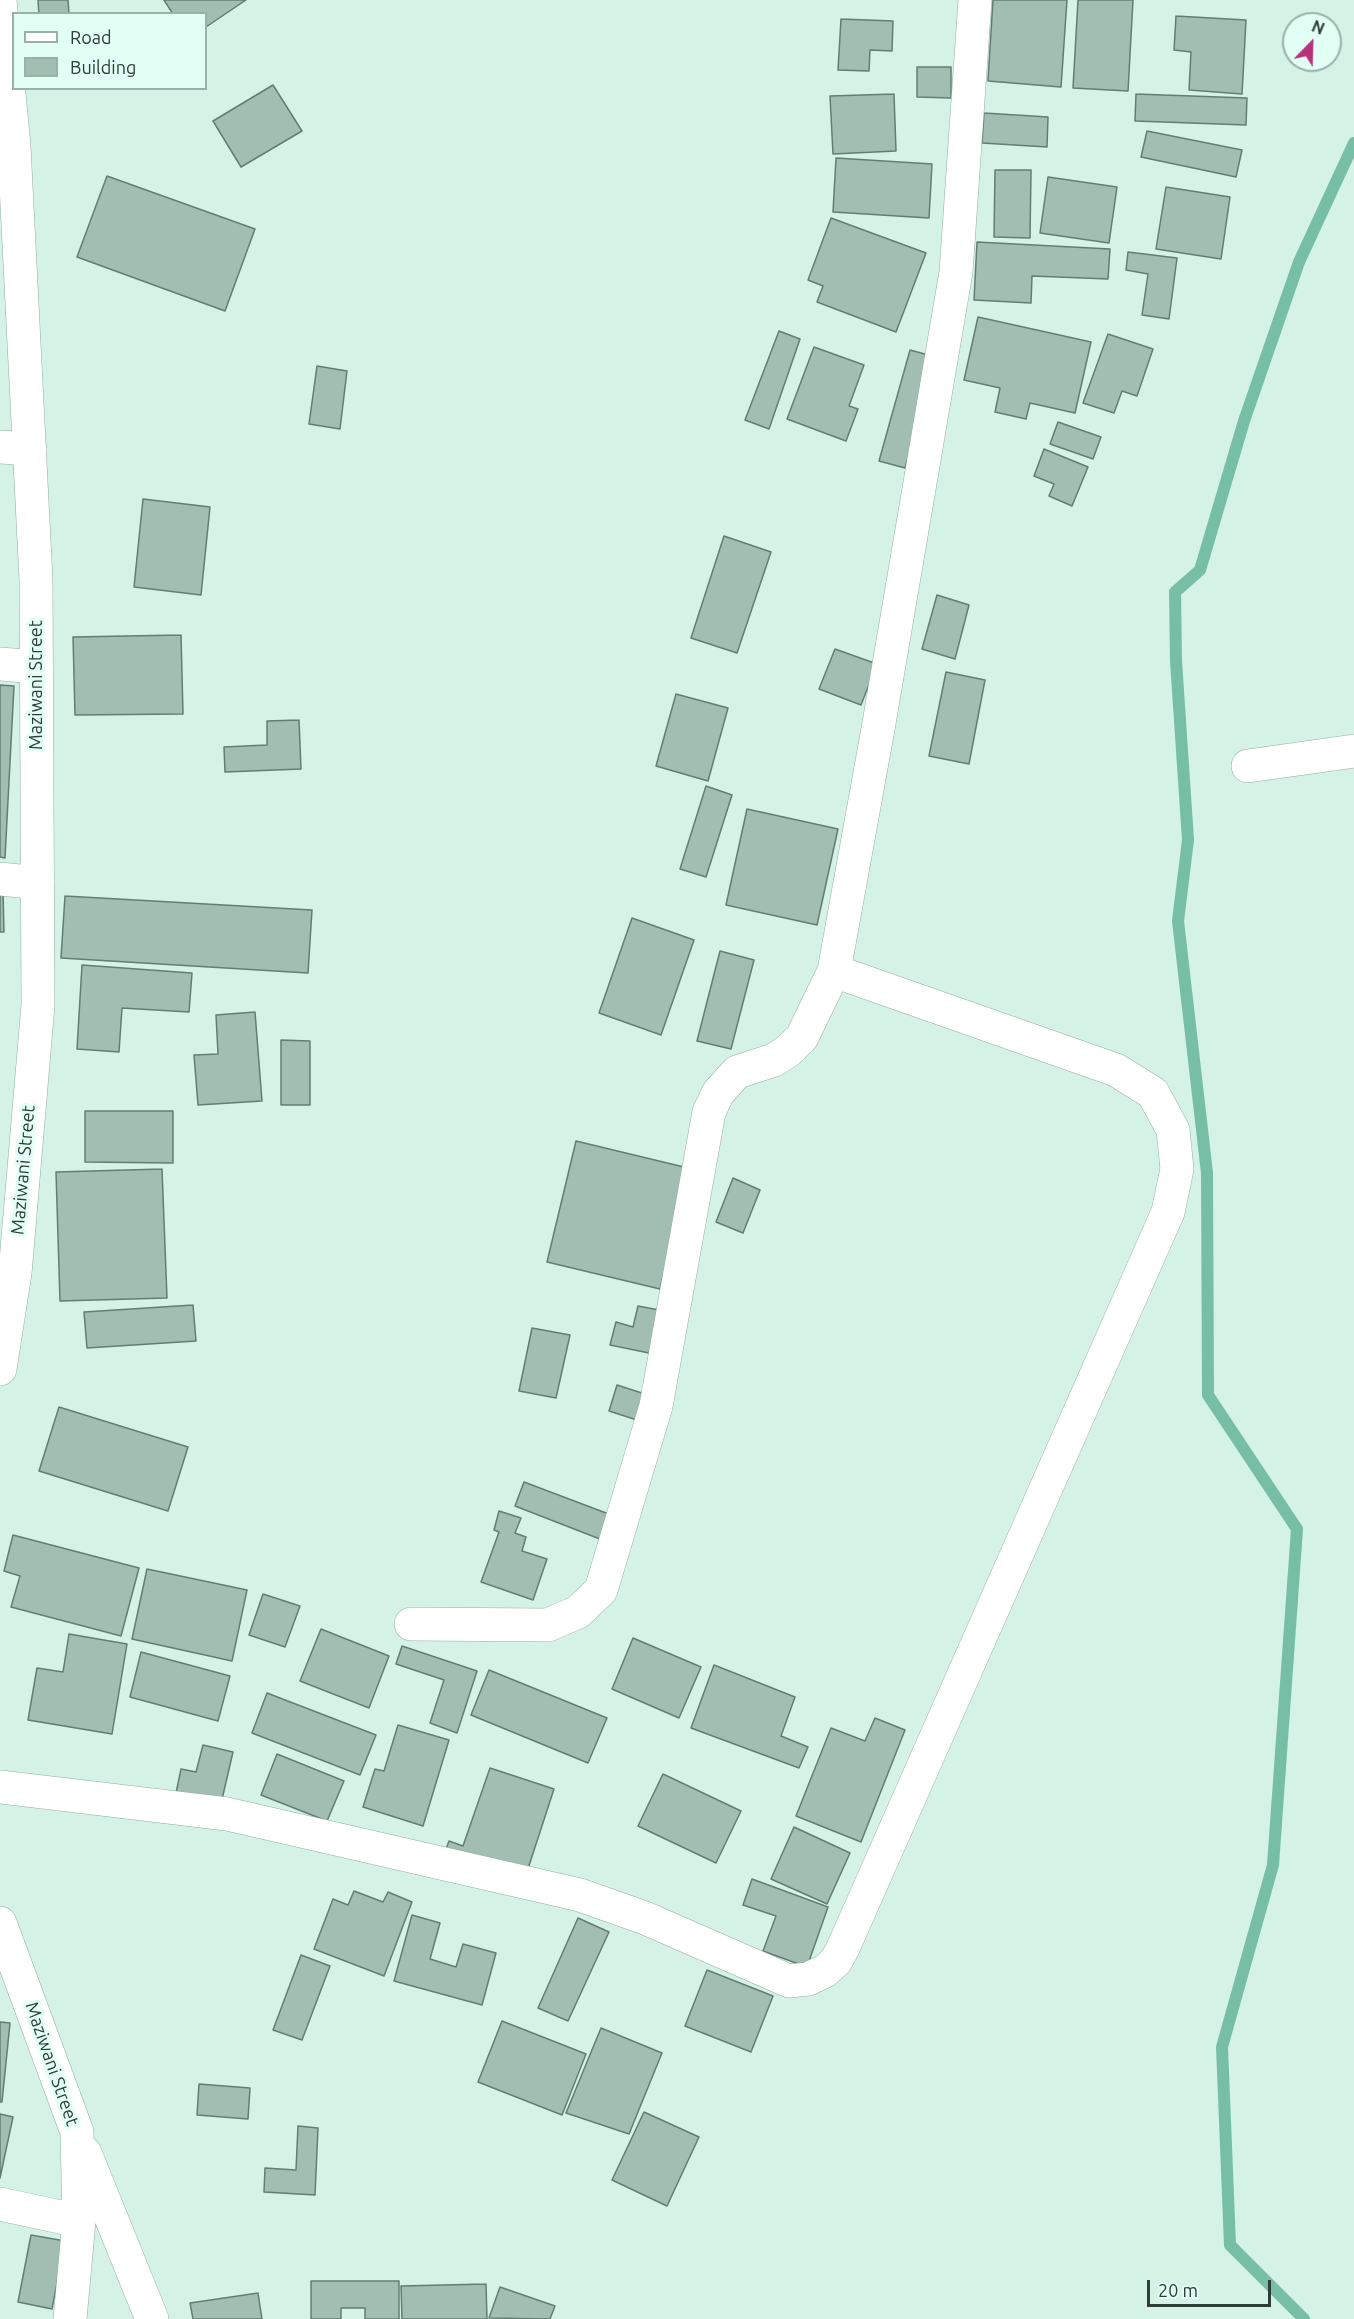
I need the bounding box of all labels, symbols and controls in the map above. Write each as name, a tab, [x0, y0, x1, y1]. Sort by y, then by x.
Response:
legend	[12, 12, 207, 90]
north arrow	[1282, 12, 1342, 72]
text: N	[1309, 17, 1327, 38]
text: Road	[70, 27, 112, 47]
text: Building	[70, 57, 136, 77]
street label: Maziwani Street	[25, 620, 47, 750]
street label: Maziwani Street	[7, 1104, 39, 1236]
street label: Maziwani Street	[21, 1999, 83, 2129]
scale bar	[1150, 2268, 1274, 2306]
text: 20 m	[1158, 2280, 1198, 2300]

